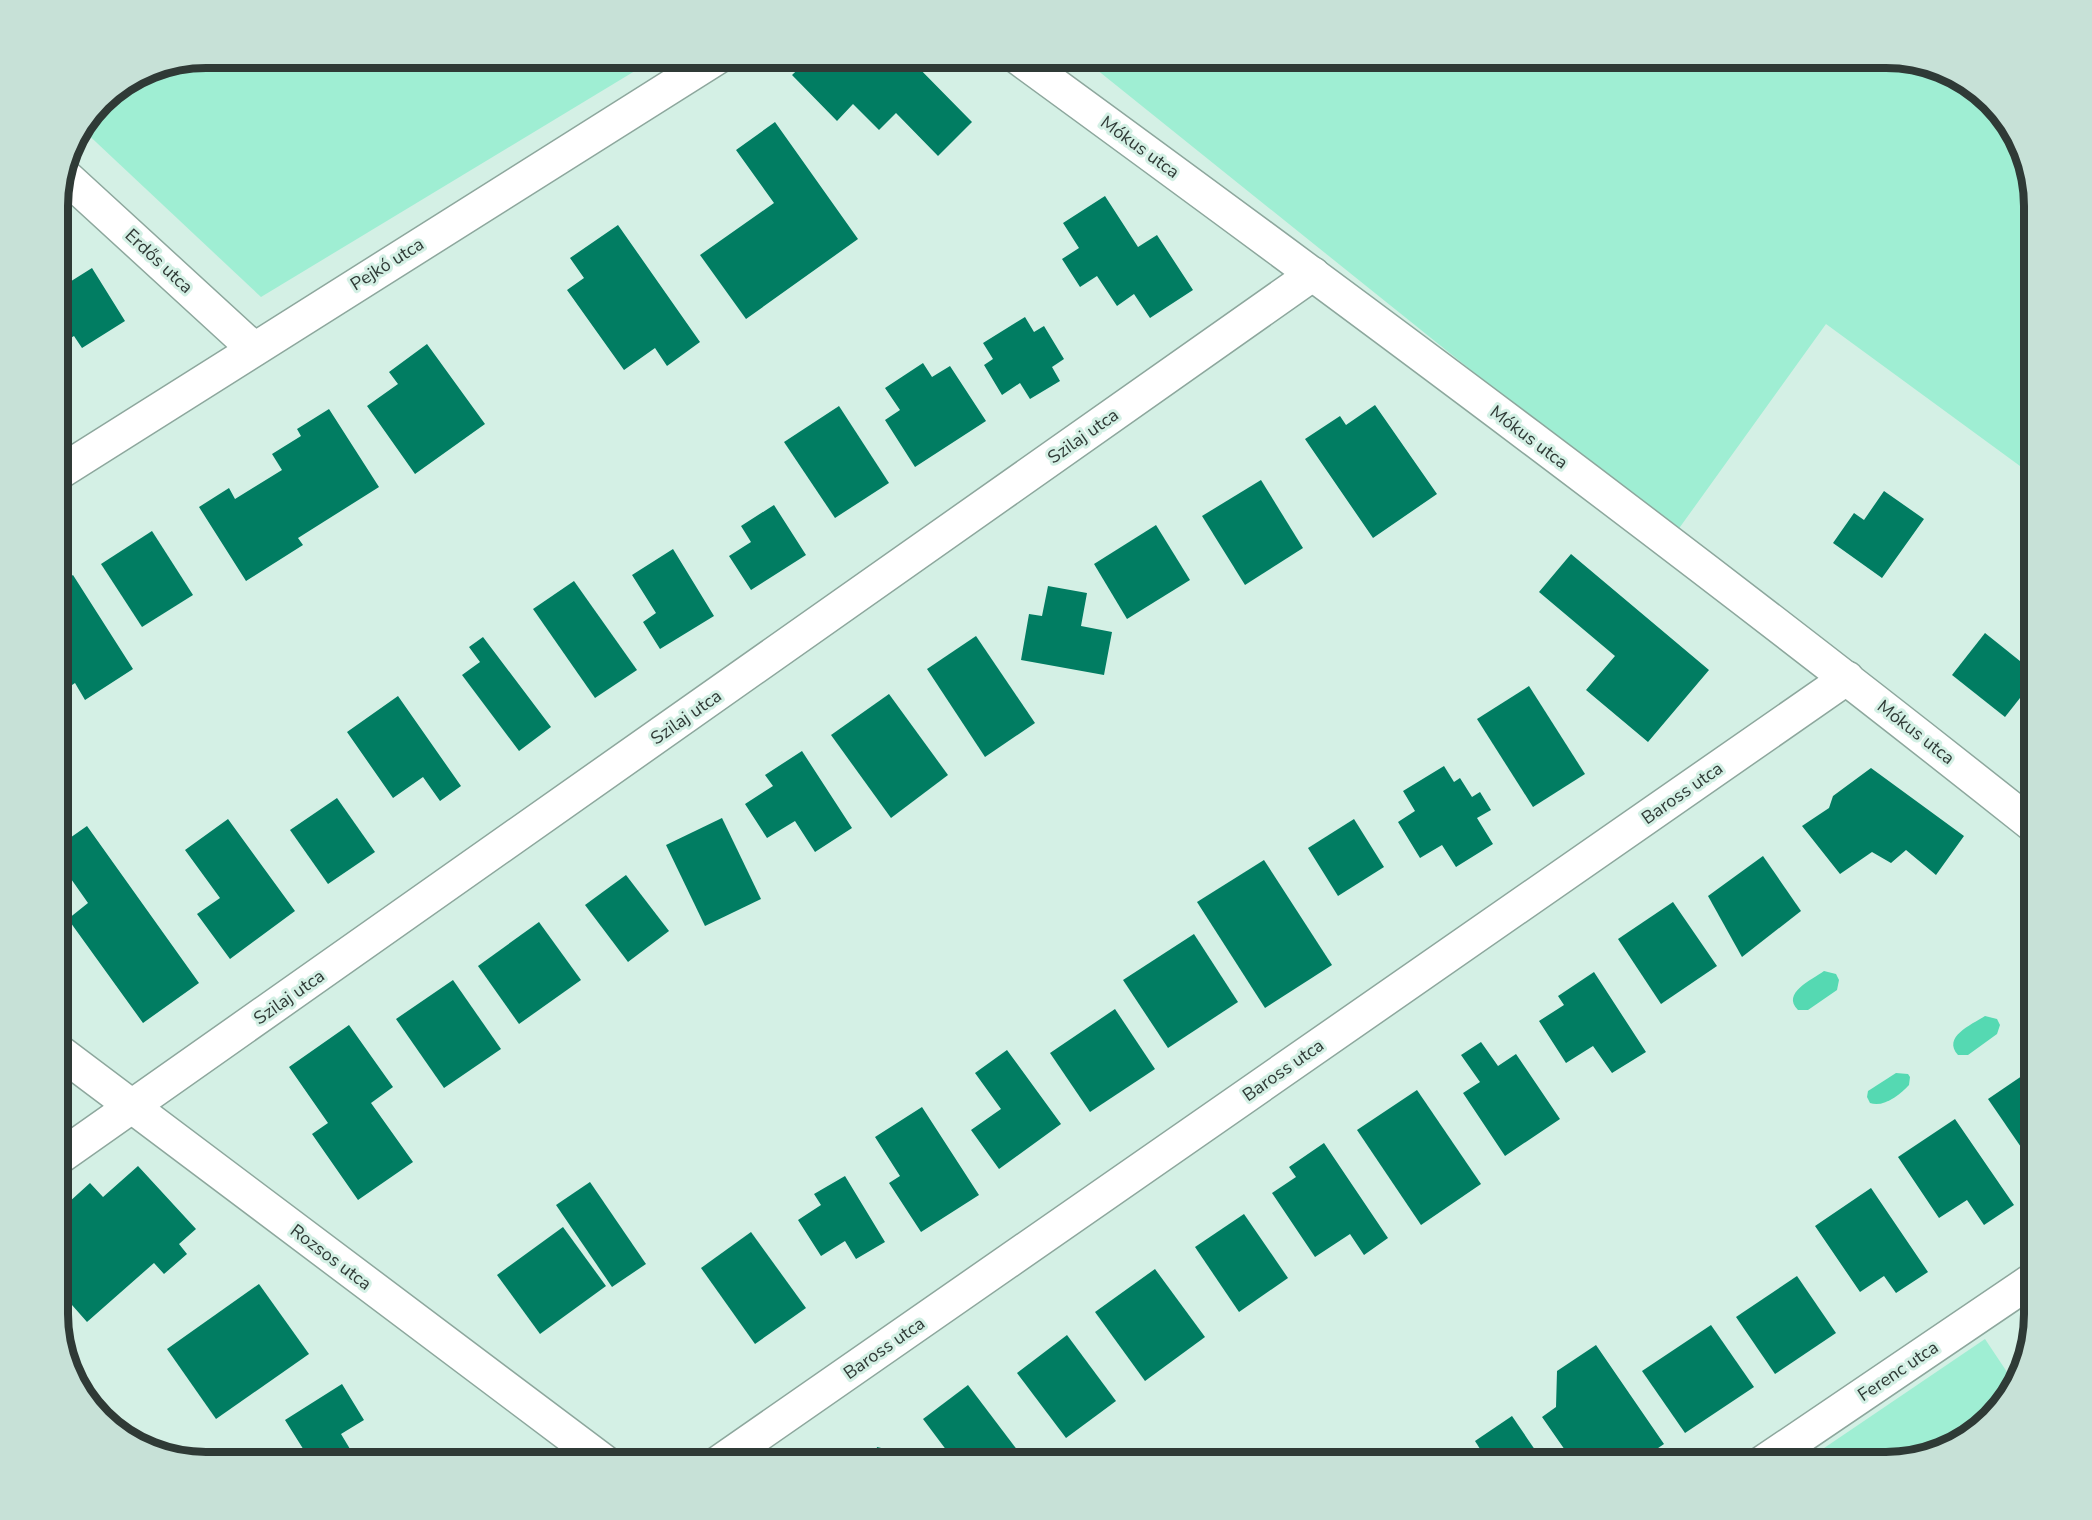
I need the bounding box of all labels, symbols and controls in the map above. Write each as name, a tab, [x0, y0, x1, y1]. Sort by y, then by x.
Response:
street label: Mókus utca	[1096, 110, 1184, 184]
street label: Erdős utca	[120, 223, 198, 299]
street label: Pejkó utca	[346, 232, 428, 296]
street label: Mókus utca	[1485, 400, 1573, 474]
street label: Szilaj utca	[1043, 403, 1123, 469]
street label: Szilaj utca	[646, 684, 726, 750]
street label: Mókus utca	[1872, 694, 1960, 770]
street label: Baross utca	[1637, 756, 1727, 830]
street label: Szilaj utca	[249, 964, 329, 1030]
street label: Baross utca	[1238, 1033, 1328, 1107]
street label: Rozsos utca	[285, 1219, 377, 1295]
street label: Baross utca	[839, 1311, 929, 1385]
street label: Ferenc utca	[1853, 1335, 1943, 1407]

